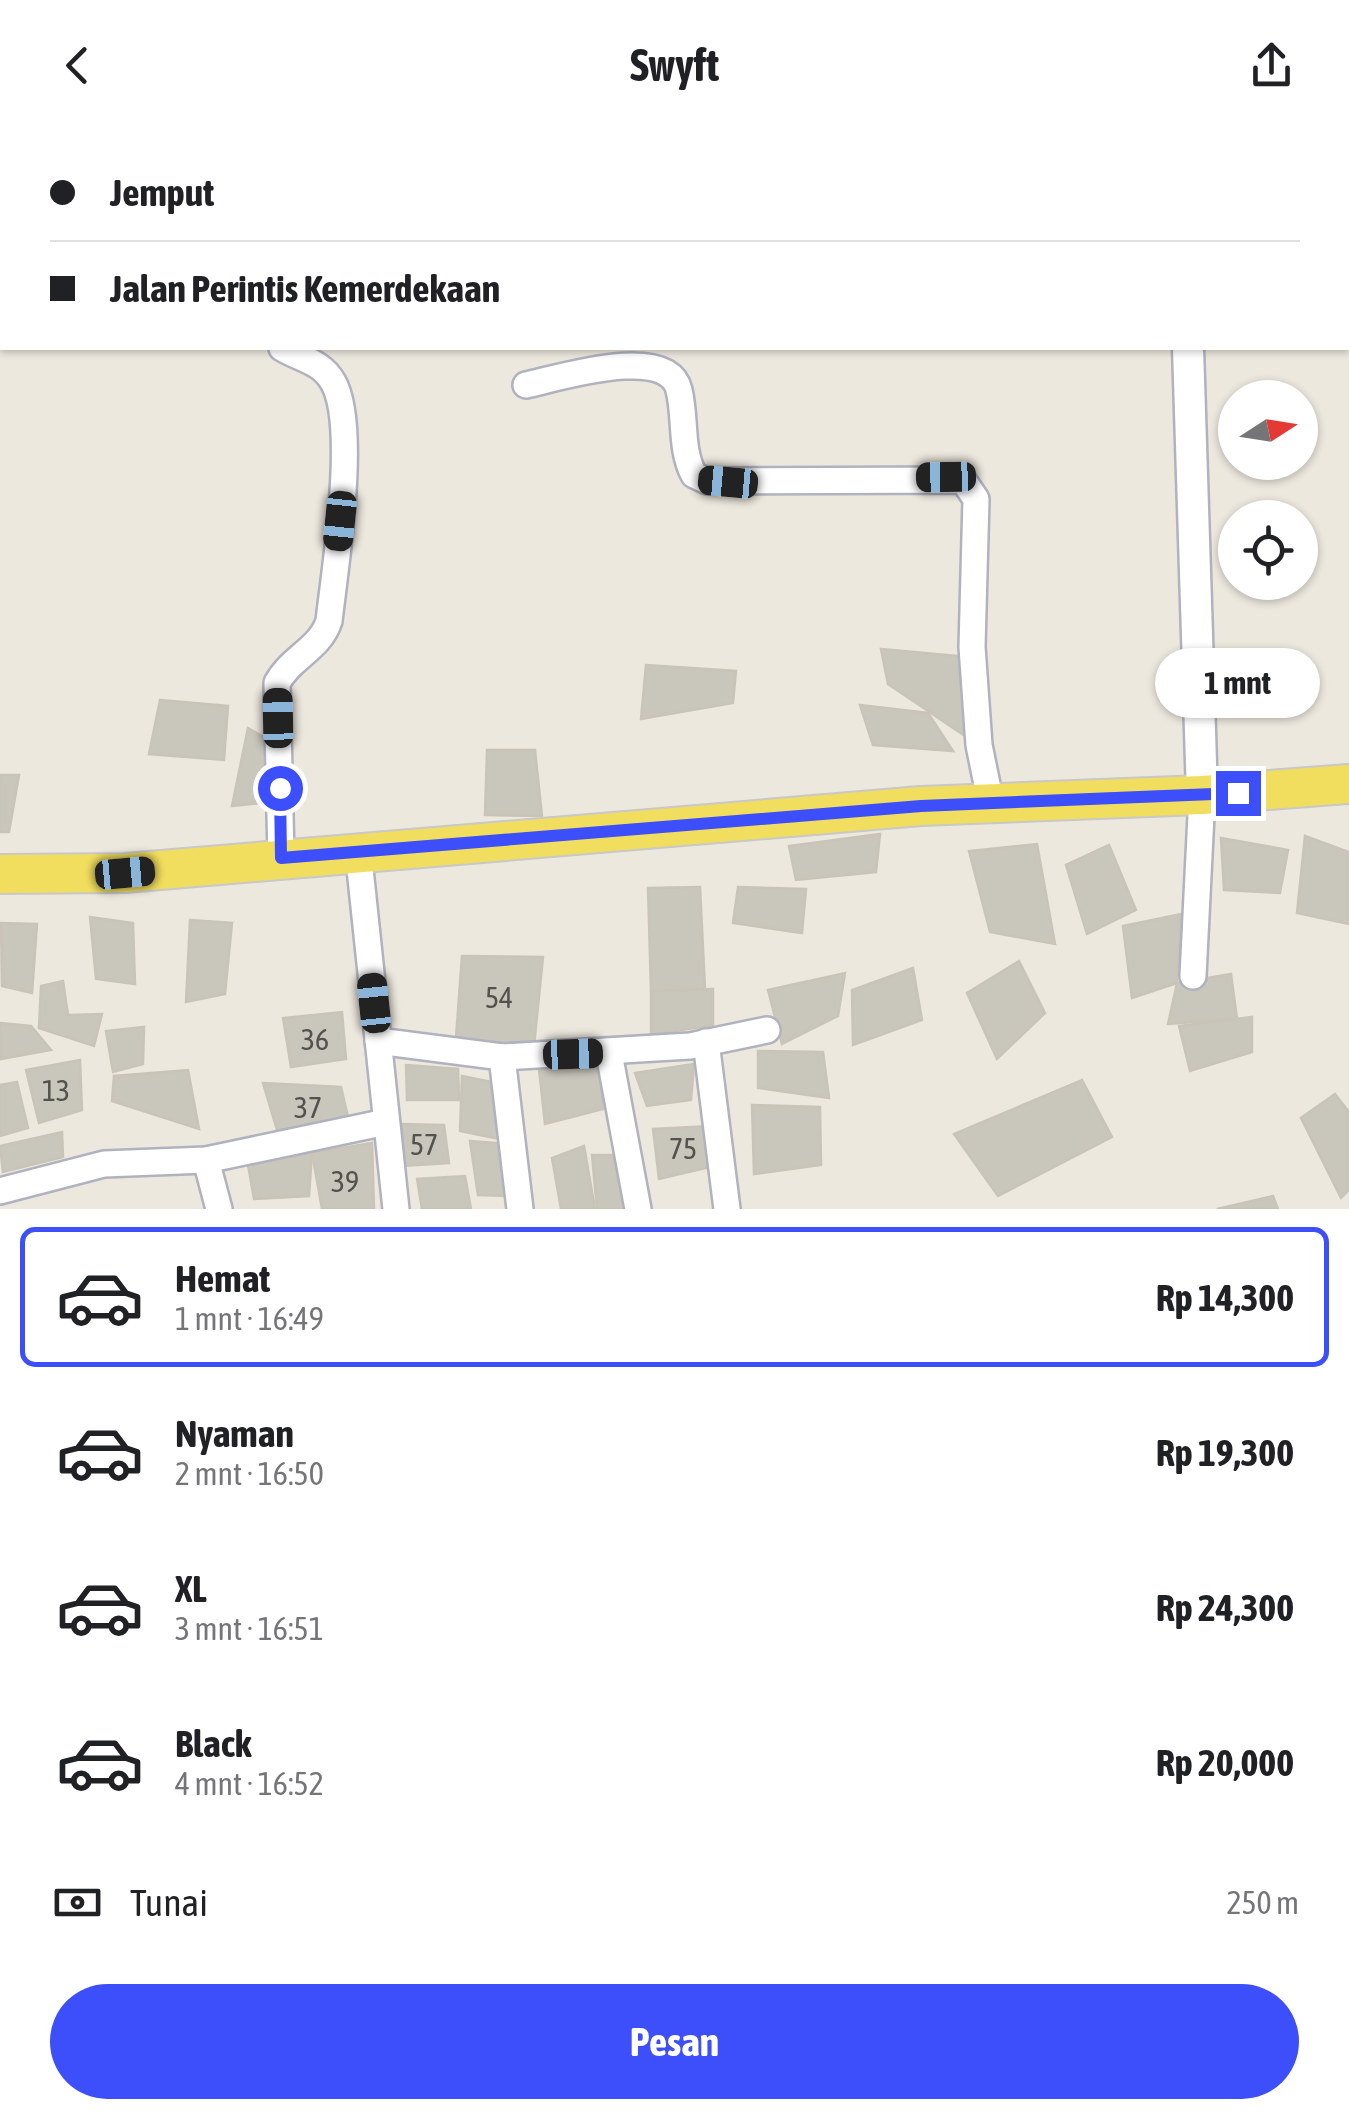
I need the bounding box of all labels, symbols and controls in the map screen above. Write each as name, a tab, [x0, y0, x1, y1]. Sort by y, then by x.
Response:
icon: back	[50, 38, 105, 93]
icon: share	[1244, 38, 1299, 93]
text: Swyft	[630, 39, 719, 91]
text: Jemput	[110, 171, 214, 214]
text: Jalan Perintis Kemerdekaan	[110, 267, 500, 310]
north arrow	[1218, 380, 1318, 480]
map controls	[1218, 380, 1318, 600]
car	[916, 461, 976, 493]
car	[697, 464, 759, 500]
car	[322, 490, 358, 552]
button: locate	[1218, 500, 1318, 600]
callout: 1 mnt	[1156, 648, 1320, 718]
text: 1 mnt	[1204, 664, 1271, 701]
car	[262, 688, 294, 748]
route start	[258, 766, 303, 811]
route end	[1216, 771, 1261, 816]
car	[94, 855, 156, 891]
car	[356, 972, 392, 1034]
house number: 54	[485, 980, 513, 1014]
house number: 36	[301, 1022, 329, 1056]
car	[542, 1038, 604, 1070]
house number: 13	[42, 1073, 70, 1107]
house number: 37	[294, 1090, 322, 1124]
house number: 57	[410, 1127, 438, 1161]
house number: 75	[669, 1131, 697, 1165]
house number: 39	[331, 1164, 359, 1198]
icon: car	[55, 1252, 145, 1342]
text: Hemat	[175, 1257, 270, 1300]
text: Rp 14,300	[1156, 1276, 1294, 1319]
text: 1 mnt · 16:49	[175, 1300, 324, 1337]
icon: car	[55, 1407, 145, 1497]
text: Nyaman	[175, 1412, 294, 1455]
text: Rp 19,300	[1156, 1431, 1294, 1474]
text: 2 mnt · 16:50	[175, 1455, 324, 1492]
icon: car	[55, 1562, 145, 1652]
text: XL	[175, 1567, 207, 1610]
text: Rp 24,300	[1156, 1586, 1294, 1629]
text: 3 mnt · 16:51	[175, 1610, 324, 1647]
icon: car	[55, 1717, 145, 1807]
text: Black	[175, 1722, 252, 1765]
text: Rp 20,000	[1156, 1741, 1294, 1784]
text: 4 mnt · 16:52	[175, 1765, 324, 1802]
icon: cash	[50, 1875, 105, 1930]
text: Tunai	[130, 1881, 208, 1924]
text: 250 m	[1226, 1884, 1299, 1921]
button: Pesan	[50, 1984, 1299, 2099]

